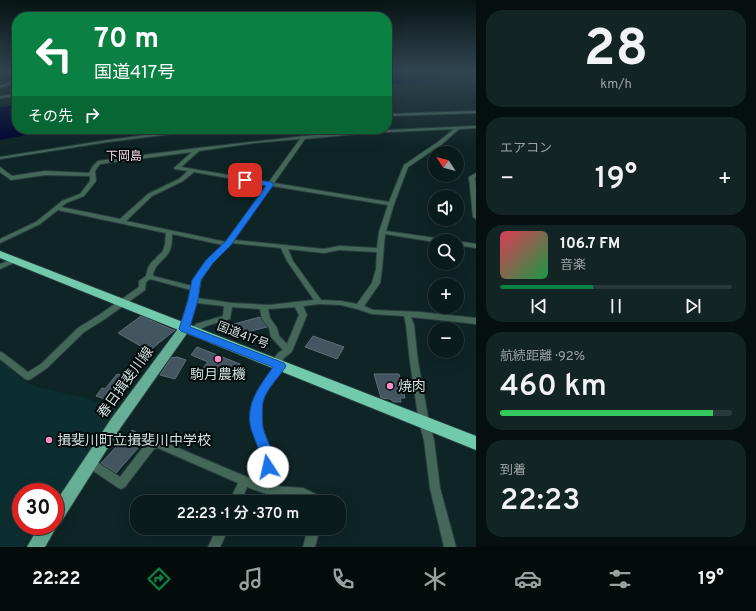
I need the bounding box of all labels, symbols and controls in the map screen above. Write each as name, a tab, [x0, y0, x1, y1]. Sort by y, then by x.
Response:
text: 28	[584, 18, 648, 84]
text: 70 m	[94, 22, 159, 58]
icon: left	[28, 28, 80, 80]
text: 国道417号	[94, 62, 175, 85]
text: km/h	[600, 77, 632, 93]
icon: right	[81, 104, 103, 126]
text: その先	[28, 108, 73, 127]
text: エアコン	[500, 141, 552, 157]
north arrow	[428, 146, 464, 182]
map controls	[428, 146, 464, 358]
district label: 下岡島	[106, 149, 142, 165]
text: 19°	[595, 161, 637, 198]
pin	[228, 163, 262, 197]
text: −	[500, 166, 514, 193]
text: +	[718, 166, 732, 193]
icon: arrive	[234, 169, 256, 191]
button: sound	[428, 190, 464, 226]
button: search	[428, 234, 464, 270]
text: 106.7 FM	[560, 235, 620, 254]
text: 音楽	[560, 258, 586, 274]
button: +	[428, 278, 464, 314]
icon: previous	[528, 295, 550, 317]
icon: pause	[605, 295, 627, 317]
icon: next	[682, 295, 704, 317]
street label: 国道417号	[214, 319, 271, 353]
button: −	[428, 322, 464, 358]
street label: 春日揖斐川線	[95, 344, 158, 422]
text: 航続距離 · 92%	[500, 349, 585, 365]
marker: 駒月農機	[213, 354, 223, 364]
place label: 駒月農機	[190, 366, 246, 384]
text: 460 km	[500, 369, 607, 406]
place label: 焼肉	[398, 379, 426, 396]
marker: 焼肉	[385, 381, 395, 391]
place label: 揖斐川町立揖斐川中学校	[57, 433, 211, 450]
marker: 揖斐川町立揖斐川中学校	[44, 435, 54, 445]
position arrow	[247, 446, 289, 488]
text: 到着	[500, 463, 526, 479]
speed limit sign: 30	[12, 483, 64, 535]
text: 22:23	[500, 483, 580, 520]
text: 22:23 · 1 分 · 370 m	[177, 505, 299, 524]
icon: directions	[145, 565, 173, 593]
icon: music	[237, 565, 265, 593]
icon: phone	[329, 565, 357, 593]
icon: climate	[421, 565, 449, 593]
icon: car	[514, 565, 542, 593]
icon: filters	[606, 565, 634, 593]
text: 22:22	[32, 568, 81, 591]
text: 19°	[698, 568, 724, 591]

